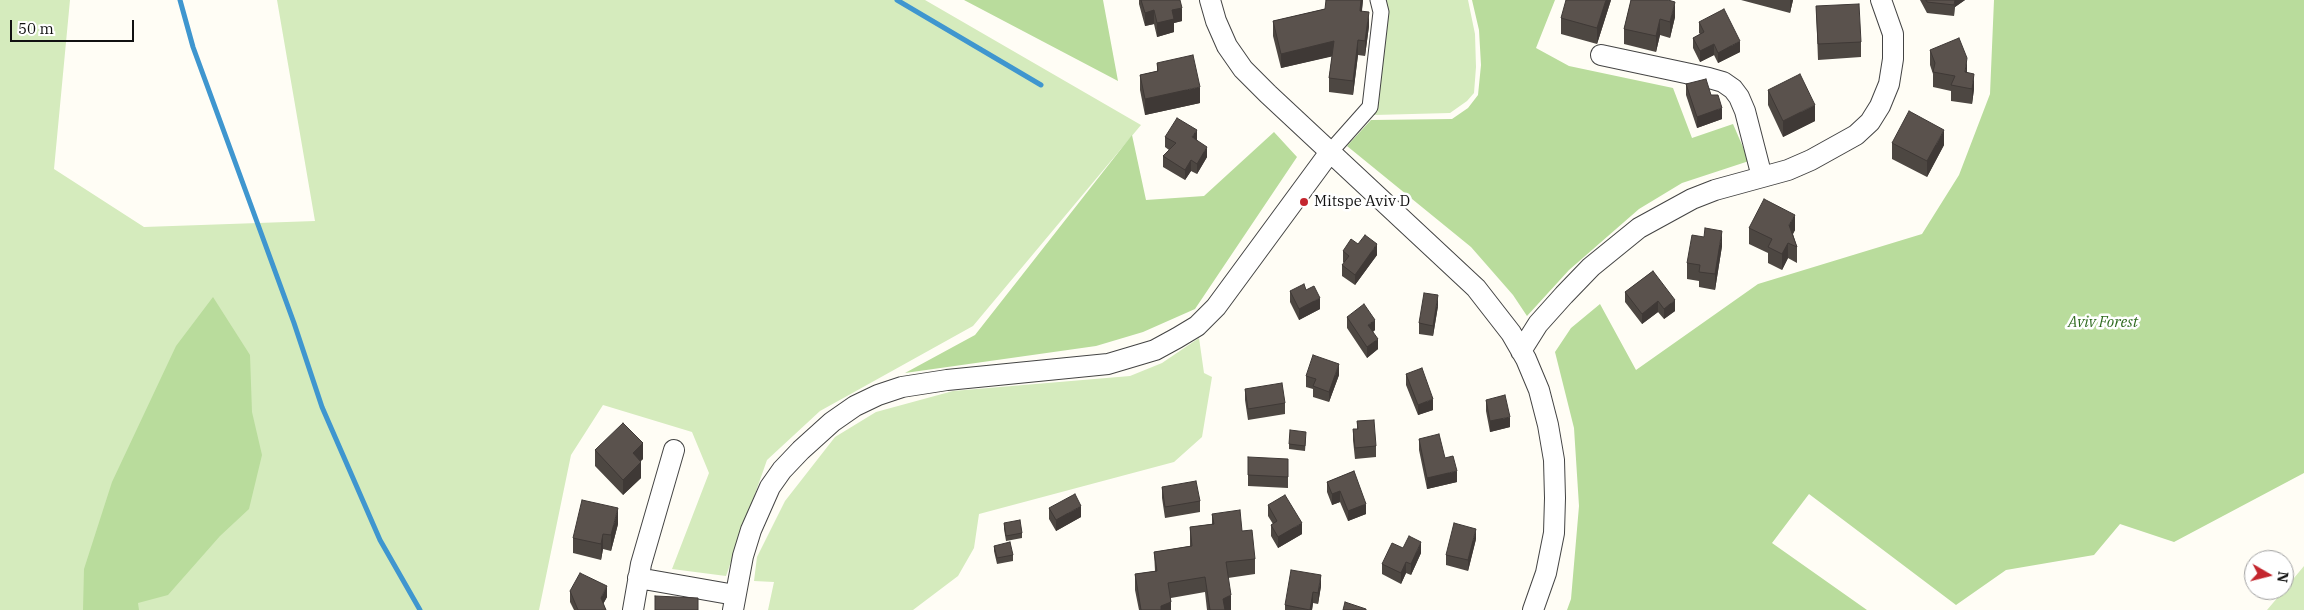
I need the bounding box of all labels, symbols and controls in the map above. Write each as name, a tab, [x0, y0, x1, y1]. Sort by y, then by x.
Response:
scale bar	[12, 10, 136, 42]
text: 50 m	[18, 19, 54, 38]
place label: Mitspe Aviv D	[1314, 193, 1410, 211]
marker: Mitspe Aviv D	[1298, 196, 1310, 208]
park label: Aviv Forest	[2068, 314, 2138, 332]
north arrow	[2244, 550, 2294, 600]
text: N	[2273, 570, 2293, 584]

